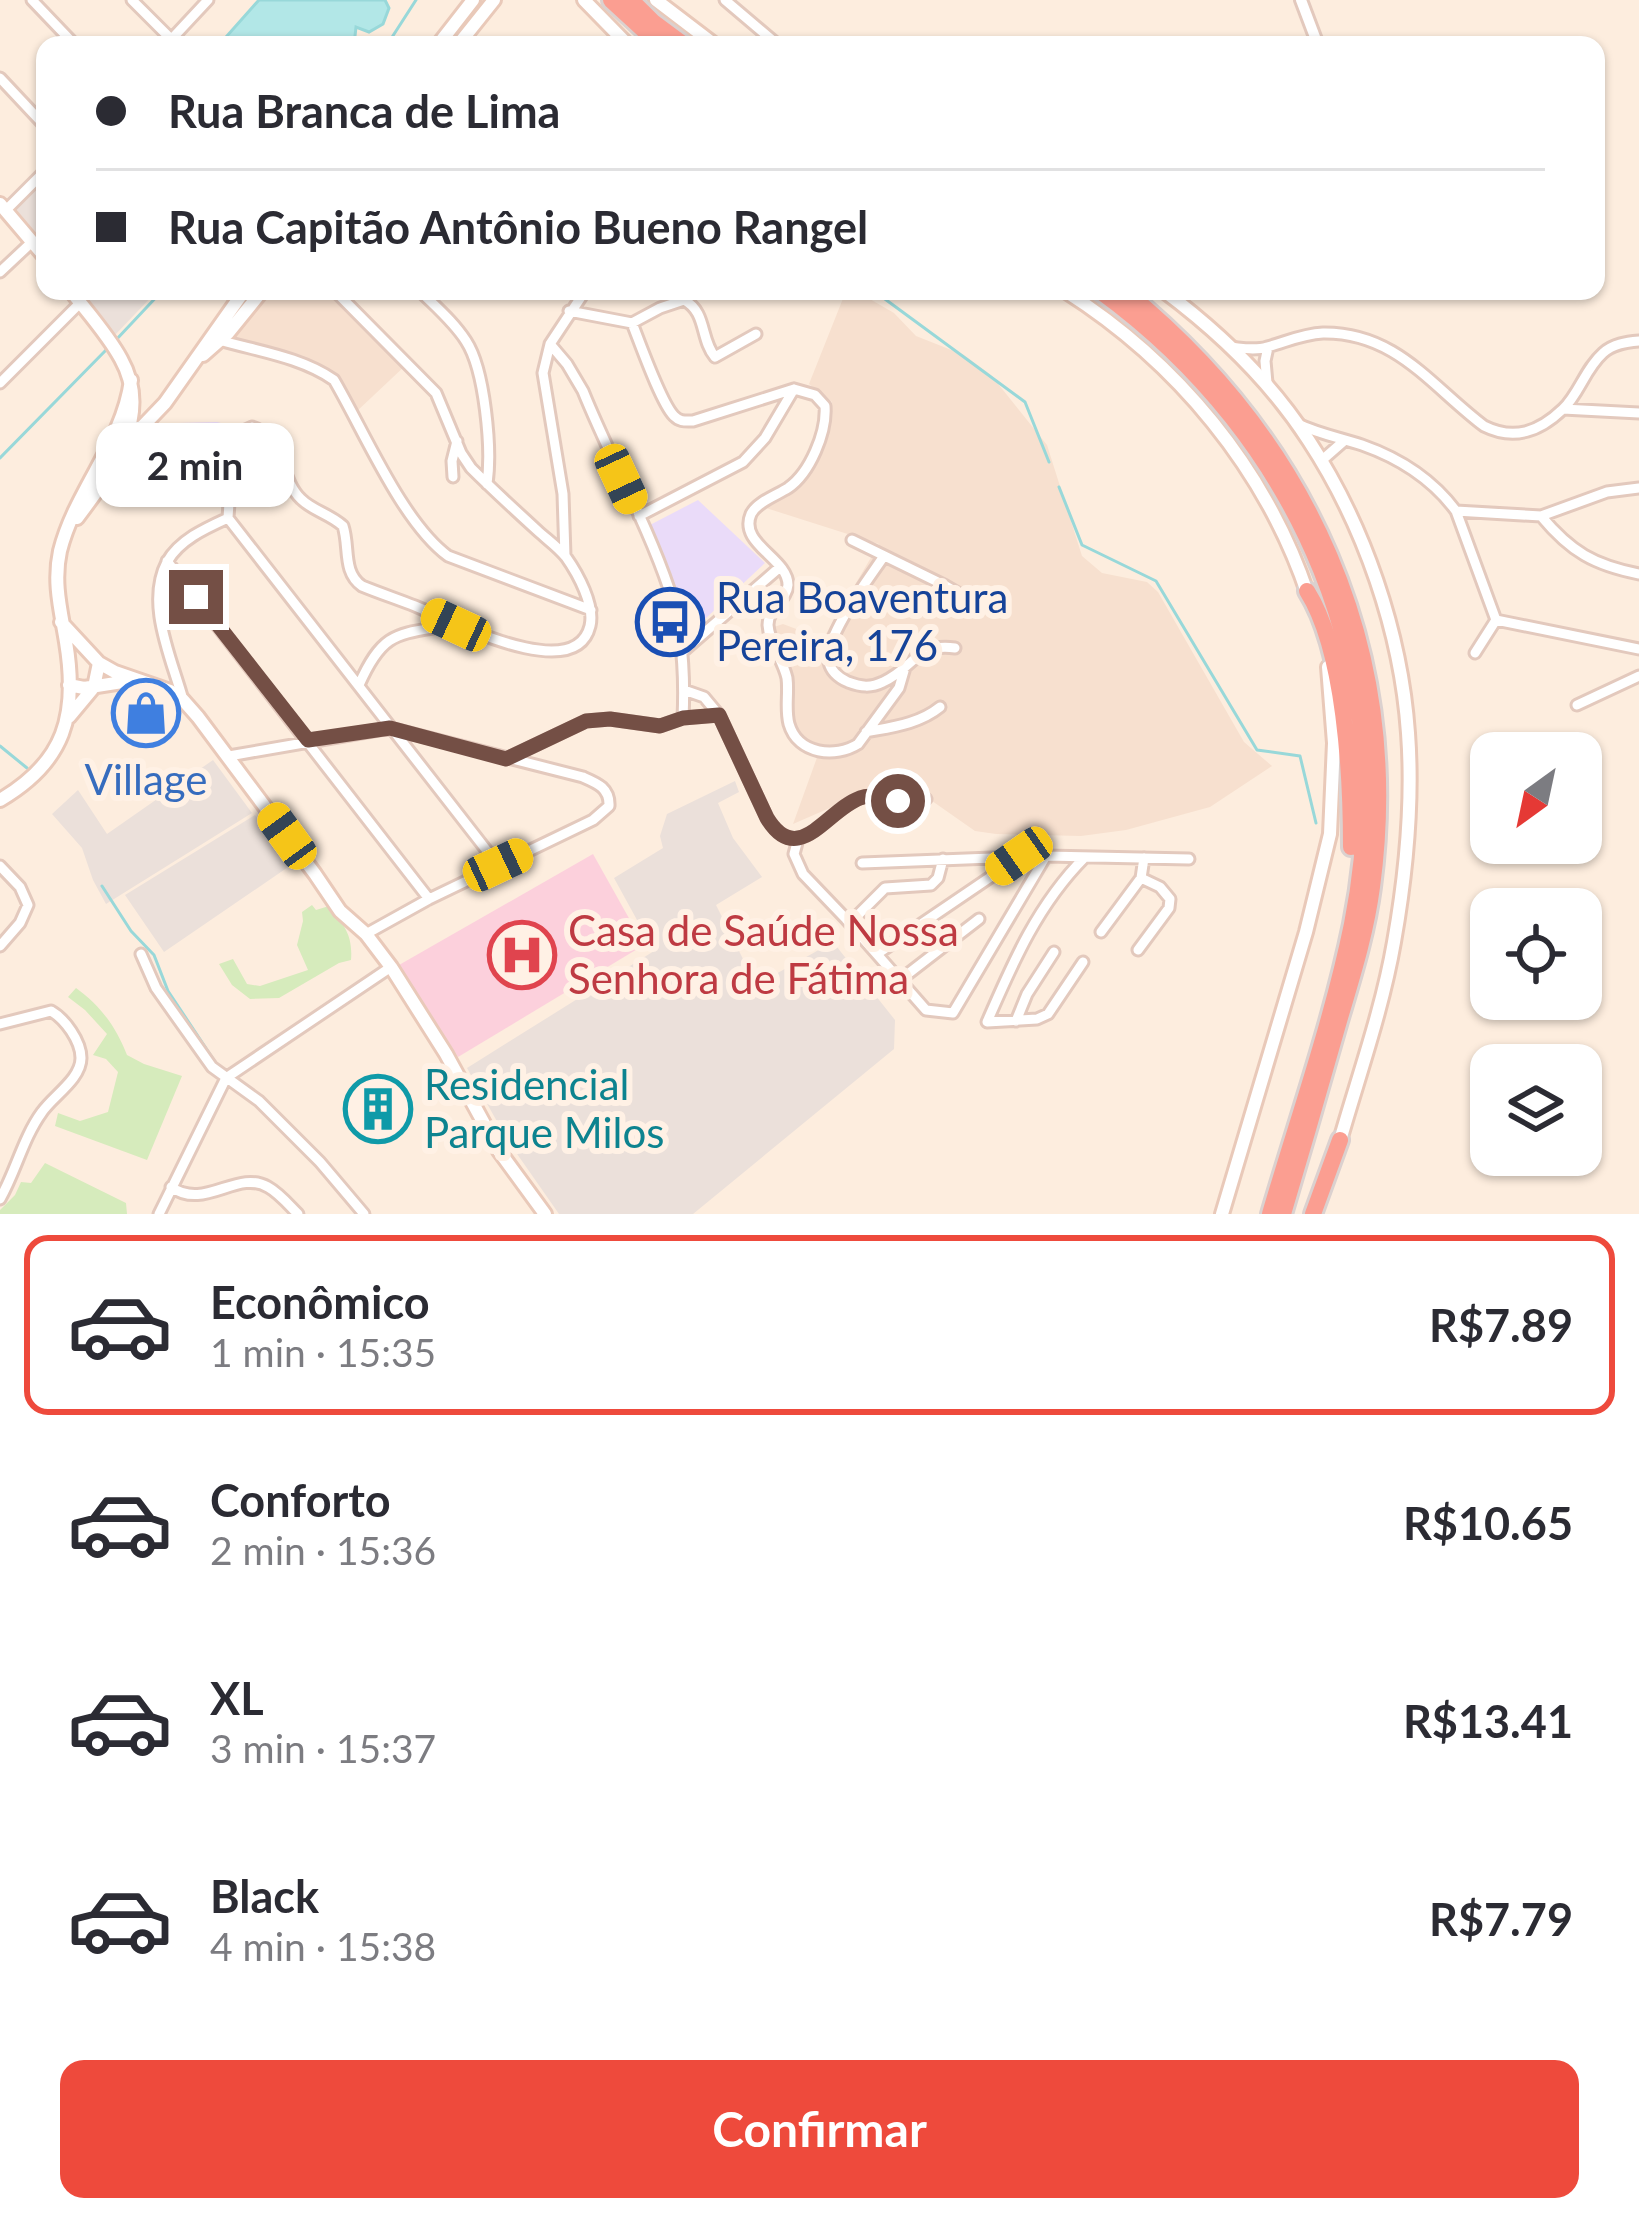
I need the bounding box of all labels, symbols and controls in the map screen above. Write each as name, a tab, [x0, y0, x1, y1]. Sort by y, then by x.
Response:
text: Rua Branca de Lima	[168, 84, 560, 138]
text: Rua Capitão Antônio Bueno Rangel	[168, 200, 868, 254]
callout: 2 min	[97, 423, 295, 507]
car	[589, 439, 653, 519]
text: 2 min	[147, 442, 243, 488]
route end	[169, 570, 223, 624]
place label: Rua Boaventura Pereira, 176	[716, 572, 1008, 670]
bus stop icon: Rua Boaventura Pereira, 176	[635, 587, 705, 657]
car	[416, 593, 496, 657]
shop icon: Village	[111, 678, 181, 748]
north arrow	[1470, 732, 1602, 864]
map controls	[1470, 732, 1602, 1176]
place label: Village	[85, 754, 207, 804]
route start	[871, 774, 925, 828]
car	[251, 796, 323, 876]
car	[979, 821, 1059, 891]
car	[458, 833, 538, 897]
button: locate	[1470, 888, 1602, 1020]
place label: Casa de Saúde Nossa Senhora de Fátima	[568, 905, 959, 1003]
hospital icon: Casa de Saúde Nossa Senhora de Fátima	[487, 920, 557, 990]
button: layers	[1470, 1044, 1602, 1176]
place label: Residencial Parque Milos	[424, 1059, 664, 1157]
building icon: Residencial Parque Milos	[343, 1074, 413, 1144]
icon: car	[66, 1271, 174, 1379]
text: Econômico	[210, 1275, 430, 1329]
text: R$7.89	[1429, 1298, 1573, 1352]
text: 1 min · 15:35	[210, 1329, 436, 1375]
icon: car	[66, 1469, 174, 1577]
text: Conforto	[210, 1473, 391, 1527]
text: R$10.65	[1403, 1496, 1573, 1550]
text: 2 min · 15:36	[210, 1527, 436, 1573]
icon: car	[66, 1667, 174, 1775]
text: XL	[210, 1671, 264, 1725]
text: R$13.41	[1403, 1694, 1573, 1748]
text: 3 min · 15:37	[210, 1725, 436, 1771]
icon: car	[66, 1865, 174, 1973]
text: Black	[210, 1869, 319, 1923]
text: R$7.79	[1429, 1892, 1573, 1946]
text: 4 min · 15:38	[210, 1923, 436, 1969]
button: Confirmar	[60, 2060, 1579, 2198]

